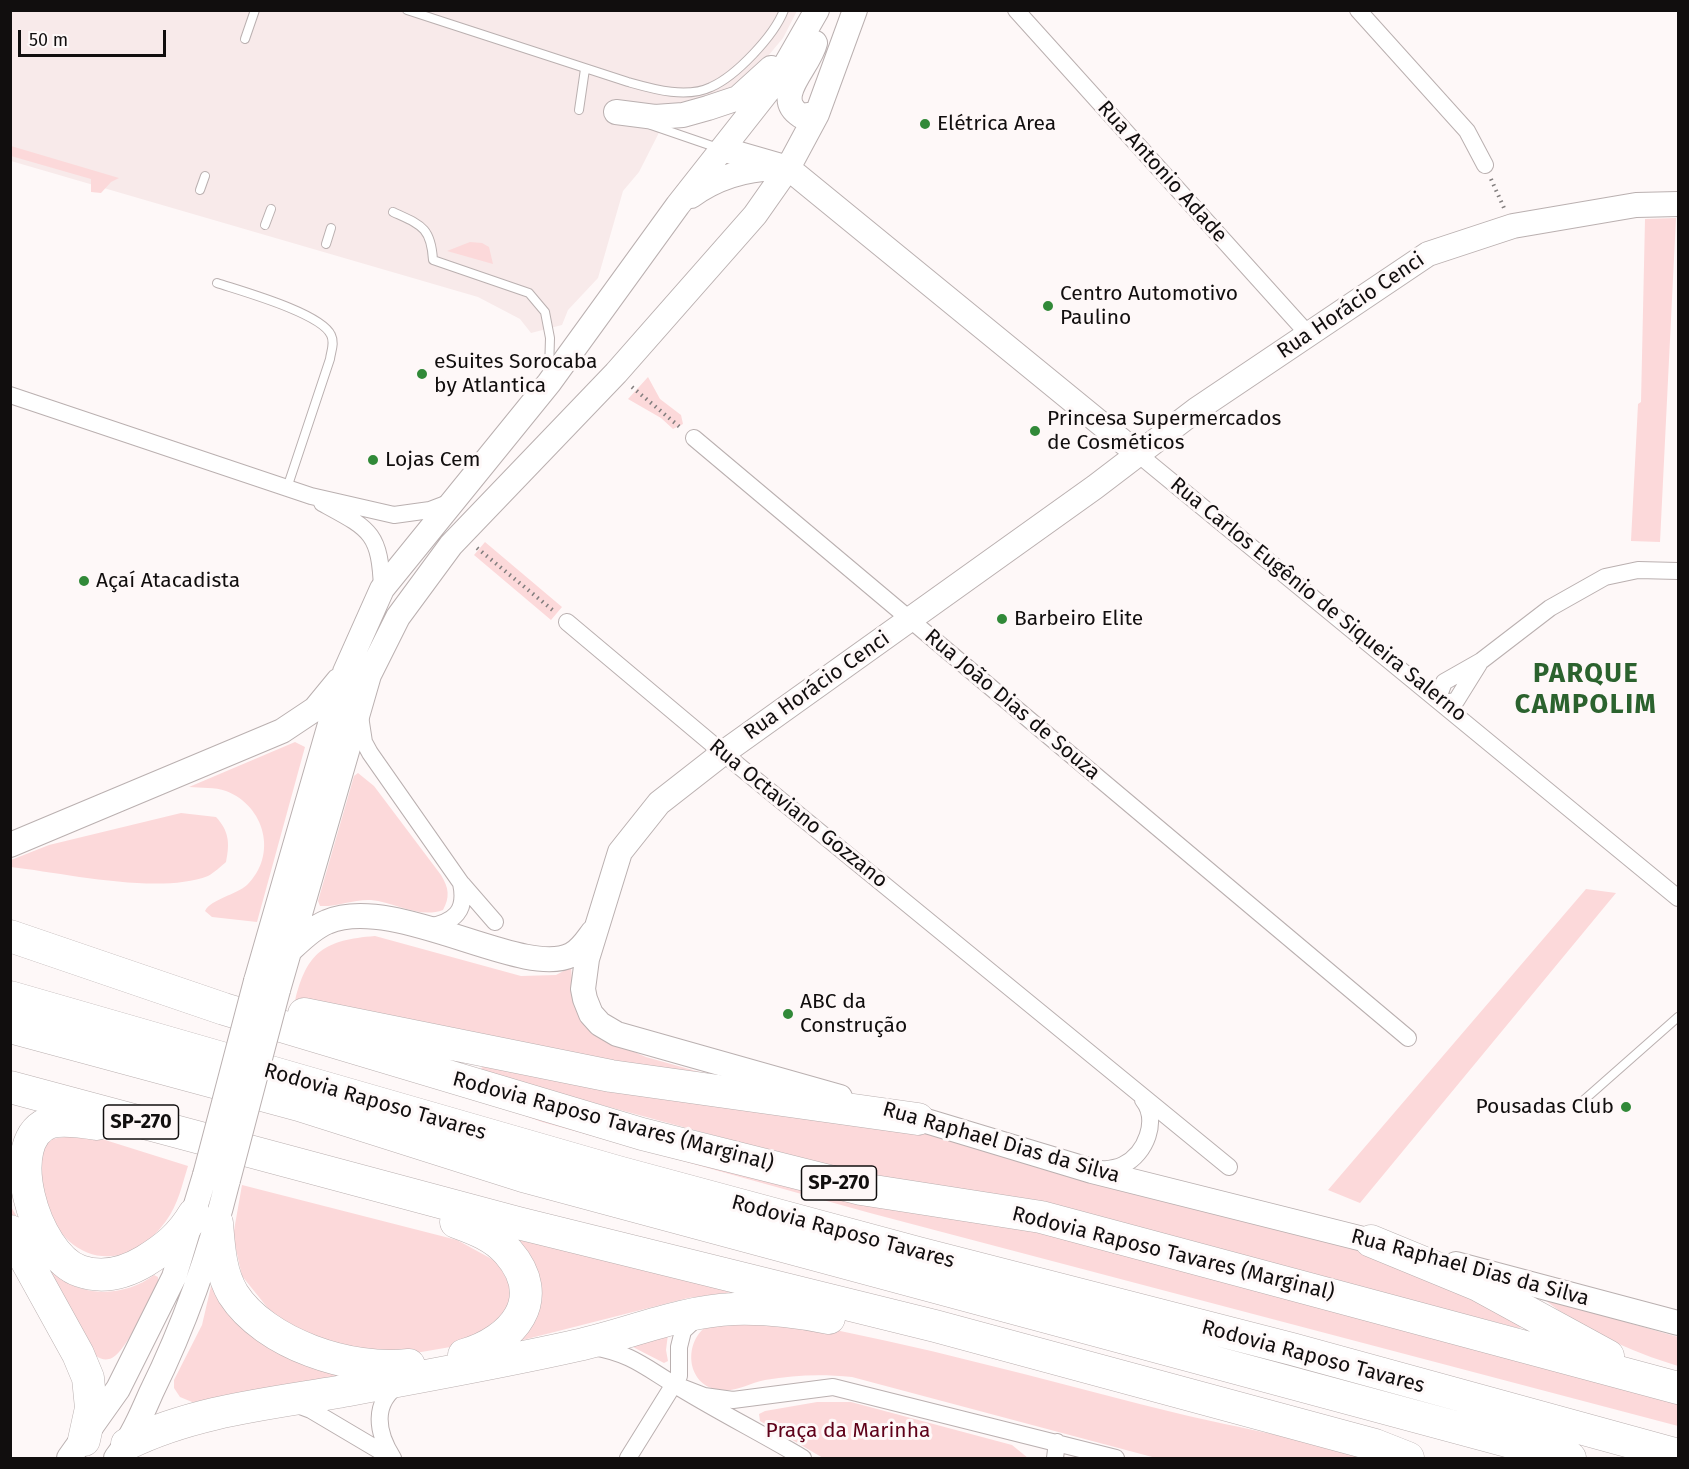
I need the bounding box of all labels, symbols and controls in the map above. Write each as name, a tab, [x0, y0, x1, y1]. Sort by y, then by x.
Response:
scale bar	[21, 18, 170, 56]
text: 50 m	[29, 29, 68, 51]
street label: Rua Antonio Adade	[1092, 96, 1232, 248]
place label: Elétrica Area	[937, 111, 1056, 137]
marker: Elétrica Area	[918, 117, 932, 131]
street label: Rua Horácio Cenci	[1273, 247, 1429, 365]
place label: Centro Automotivo Paulino	[1060, 281, 1238, 331]
marker: Centro Automotivo Paulino	[1041, 299, 1055, 313]
place label: eSuites Sorocaba by Atlantica	[434, 349, 598, 399]
marker: eSuites Sorocaba by Atlantica	[415, 367, 429, 381]
place label: Princesa Supermercados de Cosméticos	[1047, 406, 1281, 456]
marker: Princesa Supermercados de Cosméticos	[1028, 424, 1042, 438]
place label: Lojas Cem	[385, 447, 480, 473]
marker: Lojas Cem	[366, 453, 380, 467]
street label: Rua Carlos Eugênio de Siqueira Salerno	[1165, 472, 1471, 728]
place label: Açaí Atacadista	[96, 568, 240, 594]
marker: Açaí Atacadista	[77, 574, 91, 588]
place label: Barbeiro Elite	[1014, 606, 1143, 632]
marker: Barbeiro Elite	[995, 612, 1009, 626]
street label: Rua João Dias de Souza	[919, 624, 1105, 786]
street label: Rua Horácio Cenci	[739, 626, 895, 746]
district label: PARQUE CAMPOLIM	[1515, 658, 1657, 721]
street label: Rua Octaviano Gozzano	[704, 734, 892, 894]
place label: ABC da Construção	[800, 989, 907, 1039]
marker: ABC da Construção	[781, 1007, 795, 1021]
street label: Rodovia Raposo Tavares	[261, 1058, 489, 1146]
street label: Rodovia Raposo Tavares (Marginal)	[450, 1067, 776, 1177]
place label: Pousadas Club	[1475, 1094, 1614, 1120]
street label: Rua Raphael Dias da Silva	[880, 1097, 1122, 1189]
marker: Pousadas Club	[1619, 1100, 1633, 1114]
road number: SP-270	[104, 1105, 178, 1139]
road number: SP-270	[802, 1166, 876, 1200]
street label: Rodovia Raposo Tavares	[729, 1190, 957, 1274]
street label: Rodovia Raposo Tavares (Marginal)	[1009, 1202, 1337, 1306]
street label: Rua Raphael Dias da Silva	[1348, 1224, 1592, 1312]
street label: Rodovia Raposo Tavares	[1199, 1315, 1427, 1399]
park label: Praça da Marinha	[766, 1418, 930, 1444]

